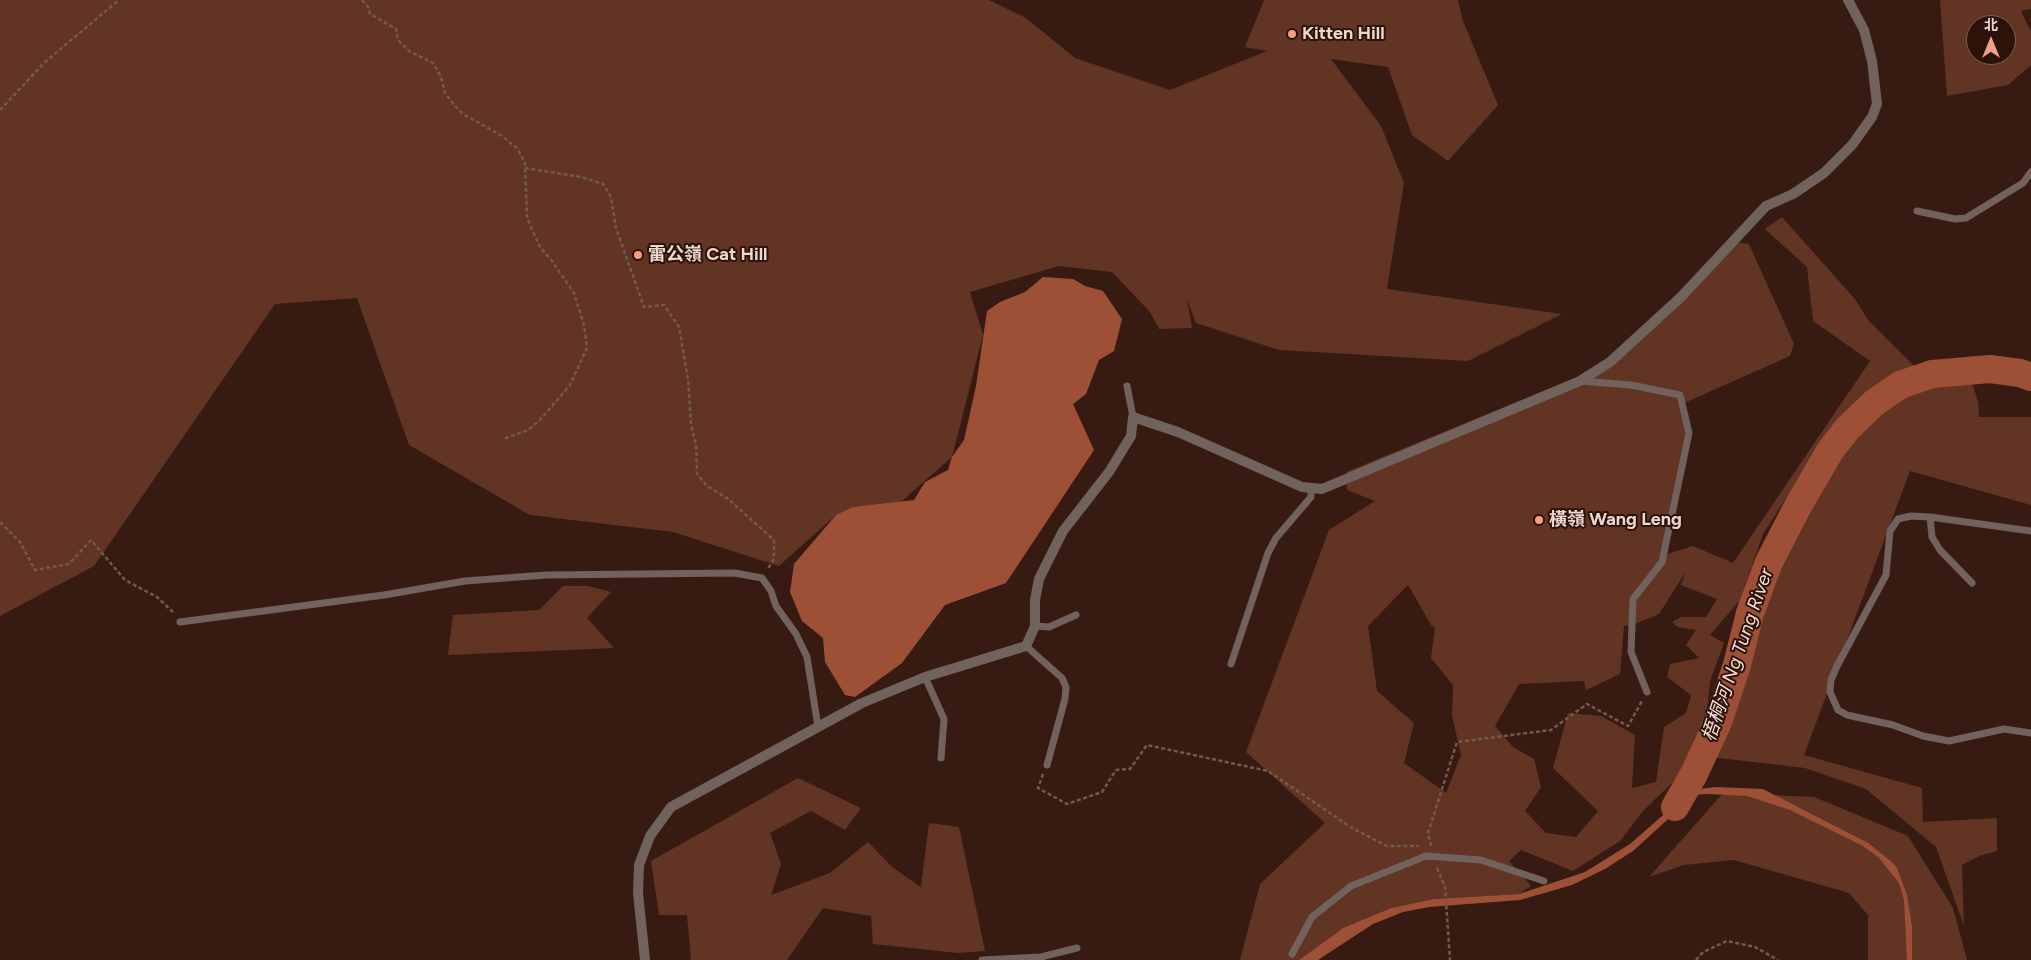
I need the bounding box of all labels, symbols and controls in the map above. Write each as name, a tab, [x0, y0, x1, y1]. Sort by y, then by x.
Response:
north arrow	[1966, 15, 2016, 65]
text: 北	[1984, 17, 1998, 34]
place label: Kitten Hill	[1302, 23, 1385, 45]
marker: Kitten Hill	[1286, 28, 1298, 40]
place label: 雷公嶺 Cat Hill	[648, 244, 768, 266]
marker: 雷公嶺 Cat Hill	[632, 249, 644, 261]
place label: 橫嶺 Wang Leng	[1549, 509, 1682, 531]
marker: 橫嶺 Wang Leng	[1533, 514, 1545, 526]
water label: 梧桐河 Ng Tung River	[1698, 565, 1778, 745]

